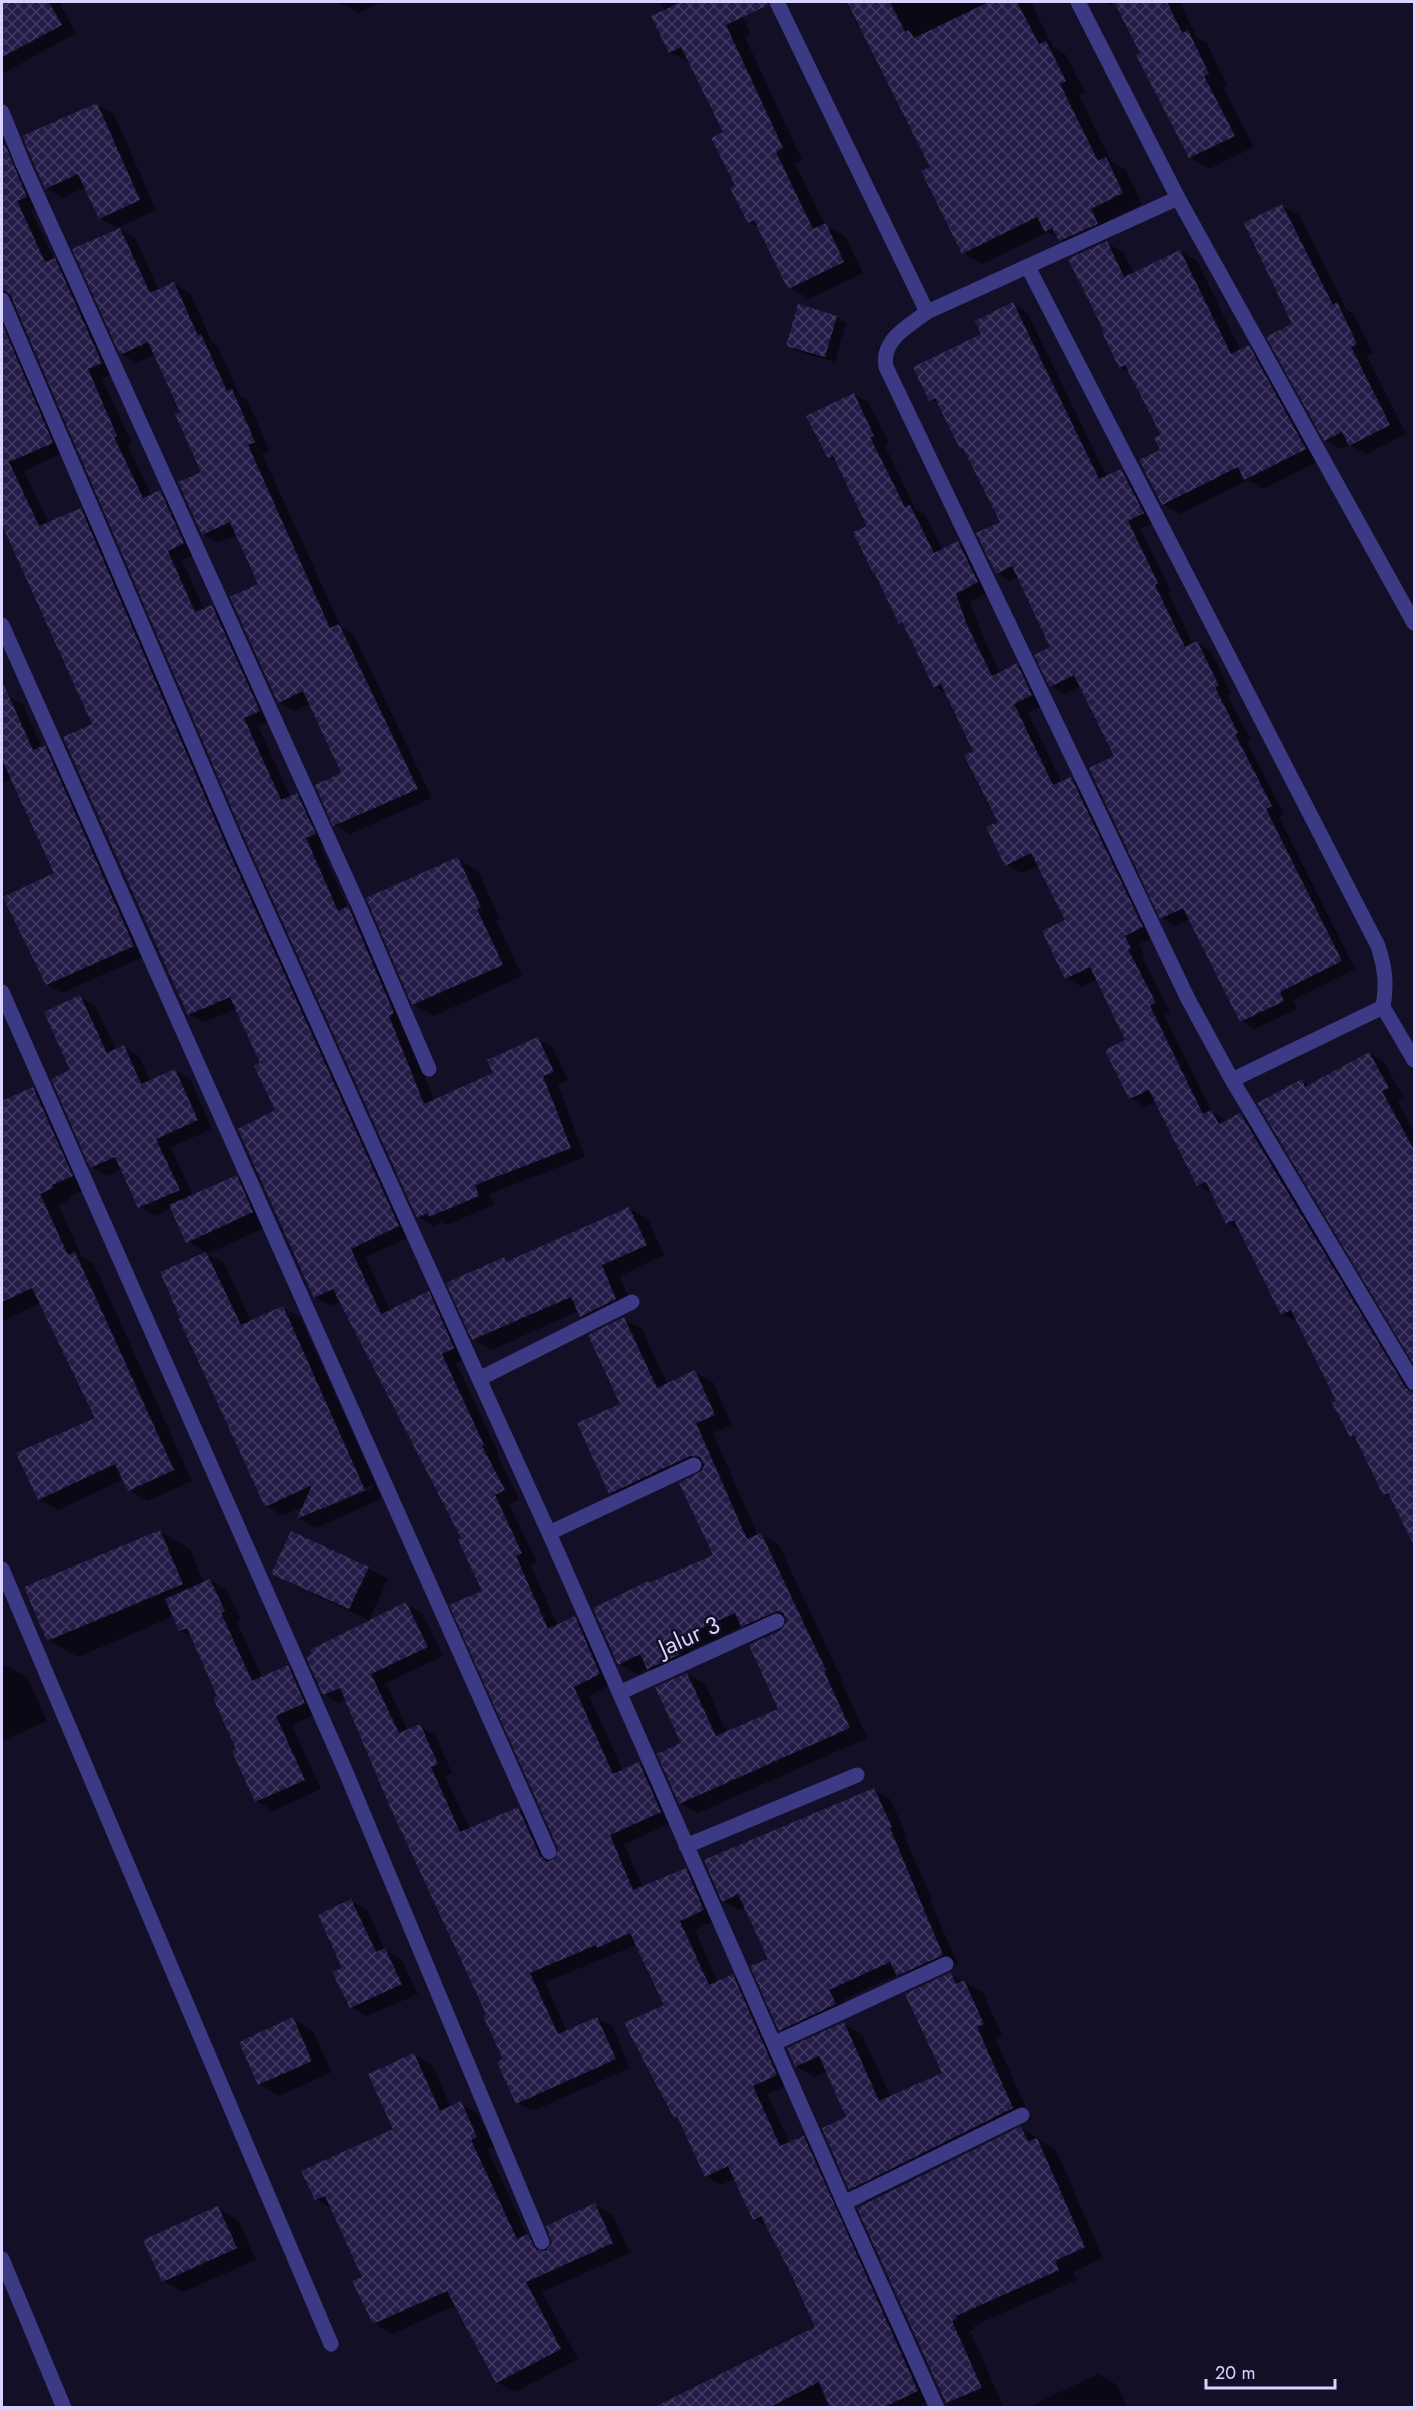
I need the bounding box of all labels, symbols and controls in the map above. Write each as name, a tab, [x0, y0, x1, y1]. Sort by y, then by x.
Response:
street label: Jalur 3	[650, 1607, 725, 1666]
scale bar	[1206, 2352, 1335, 2390]
text: 20 m	[1215, 2360, 1255, 2386]

